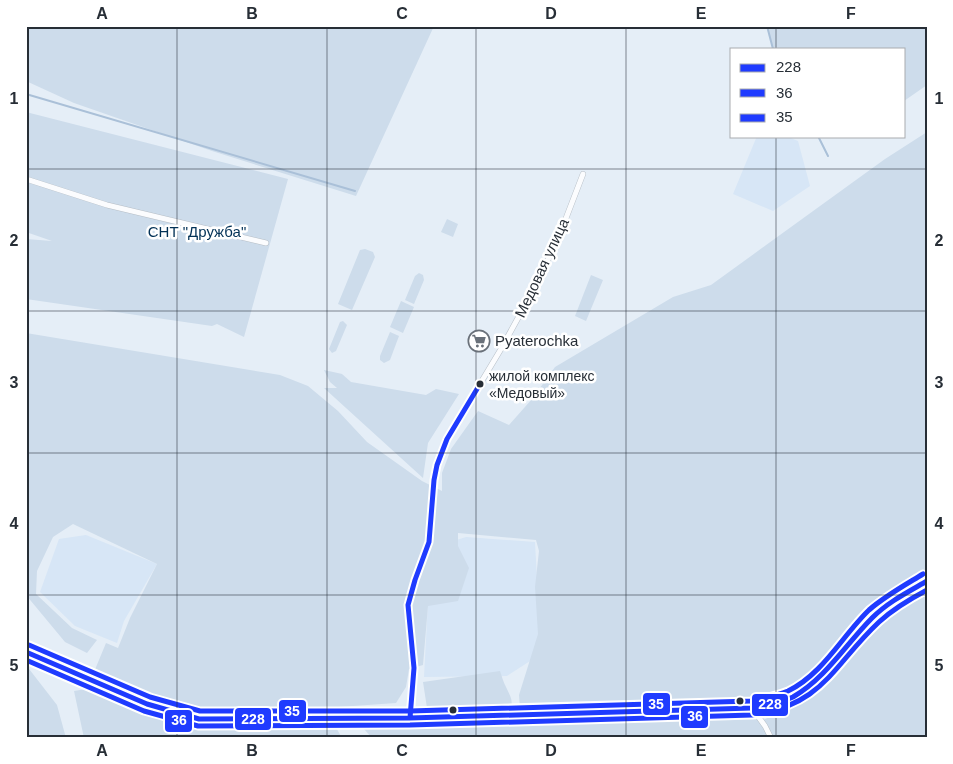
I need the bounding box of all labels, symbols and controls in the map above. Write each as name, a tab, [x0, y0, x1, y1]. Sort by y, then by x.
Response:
text: A	[96, 5, 108, 22]
text: B	[246, 5, 258, 22]
text: C	[396, 5, 408, 22]
text: D	[545, 5, 557, 22]
text: E	[696, 5, 707, 22]
text: F	[846, 5, 856, 22]
legend	[730, 48, 906, 138]
text: 228	[776, 58, 801, 75]
text: 36	[776, 84, 793, 101]
text: 1	[10, 90, 19, 107]
text: 1	[935, 90, 944, 107]
text: 35	[776, 108, 793, 125]
street label: Медовая улица	[511, 215, 572, 320]
park label: СНТ "Дружба"	[148, 223, 246, 240]
text: 2	[10, 232, 19, 249]
text: 2	[935, 232, 944, 249]
supermarket icon: Pyaterochka	[467, 329, 491, 353]
place label: Pyaterochka	[495, 332, 579, 349]
place label: жилой комплекс «Медовый»	[489, 368, 595, 401]
text: 3	[10, 374, 19, 391]
text: 3	[935, 374, 944, 391]
marker: жилой комплекс «Медовый»	[475, 379, 485, 389]
text: 4	[10, 515, 19, 532]
text: 4	[935, 515, 944, 532]
text: 5	[10, 657, 19, 674]
text: 5	[935, 657, 944, 674]
line badge: 35	[642, 692, 671, 716]
line badge: 228	[751, 693, 789, 717]
text: 35	[648, 696, 664, 712]
unlabelled marker	[735, 696, 745, 706]
text: 228	[758, 696, 782, 712]
line badge: 35	[278, 699, 307, 723]
text: 35	[284, 703, 300, 719]
unlabelled marker	[448, 705, 458, 715]
line badge: 36	[680, 705, 709, 729]
line badge: 228	[234, 707, 272, 731]
text: 36	[687, 708, 703, 724]
line badge: 36	[164, 709, 193, 733]
text: 228	[241, 711, 265, 727]
text: 36	[171, 712, 187, 728]
text: A	[96, 742, 108, 759]
text: B	[246, 742, 258, 759]
text: C	[396, 742, 408, 759]
text: D	[545, 742, 557, 759]
text: E	[696, 742, 707, 759]
text: F	[846, 742, 856, 759]

